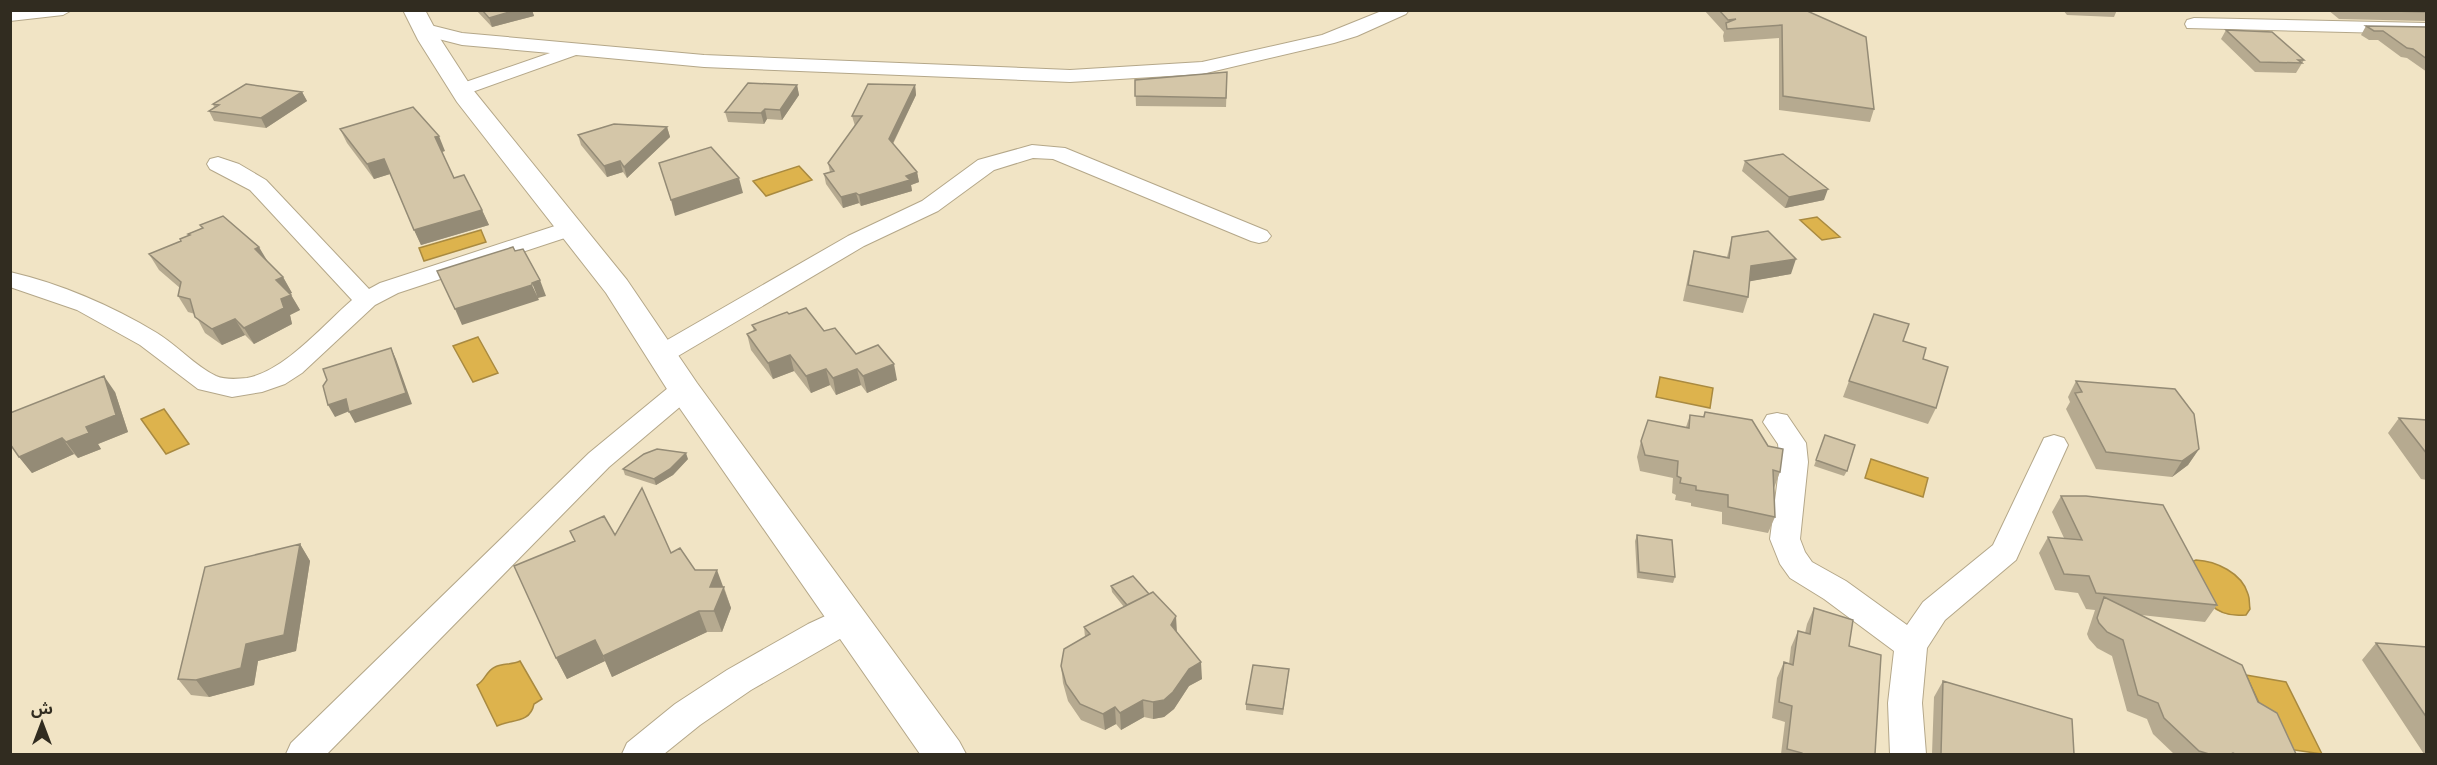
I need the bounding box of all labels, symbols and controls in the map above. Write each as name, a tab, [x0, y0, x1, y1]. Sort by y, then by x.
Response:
north arrow	[12, 693, 72, 753]
text: ش	[31, 697, 53, 719]

